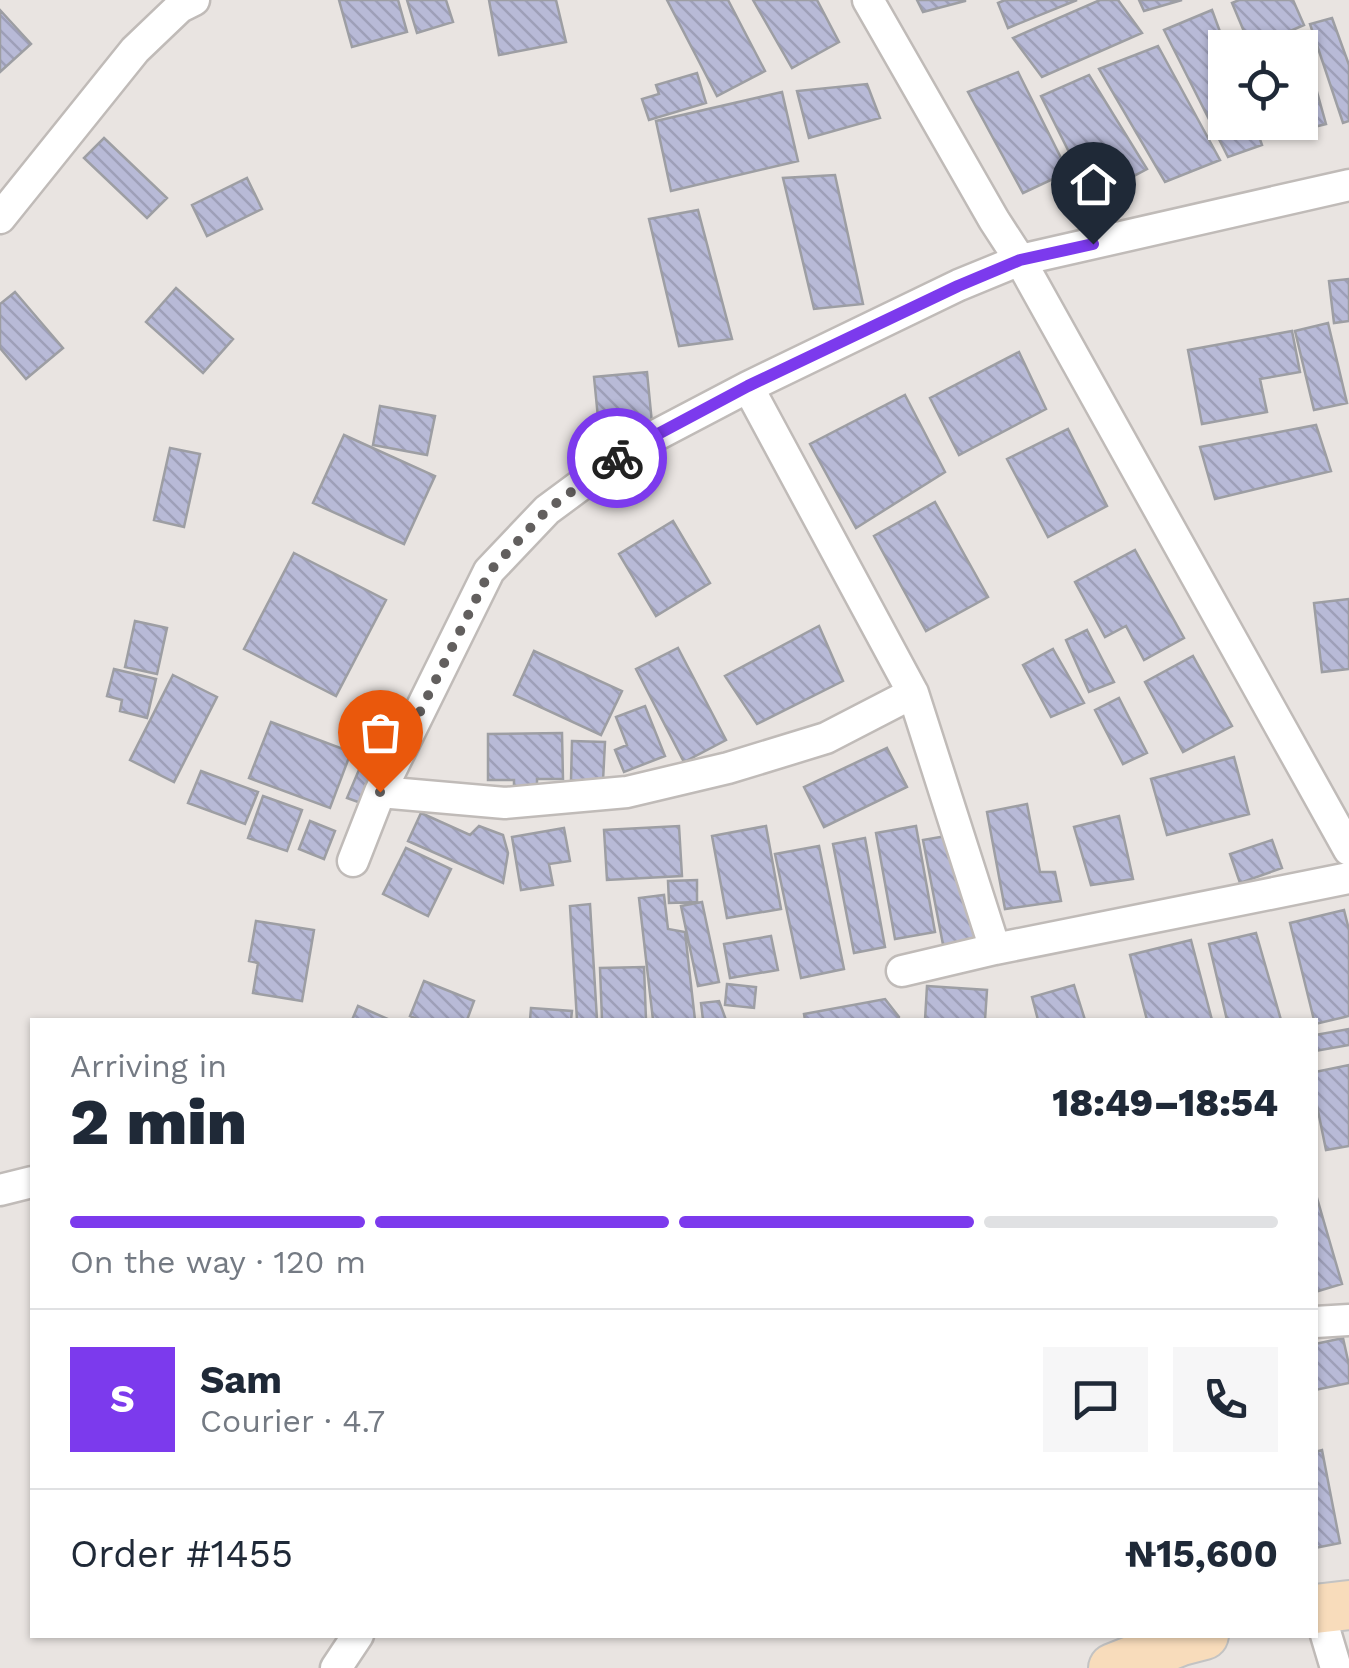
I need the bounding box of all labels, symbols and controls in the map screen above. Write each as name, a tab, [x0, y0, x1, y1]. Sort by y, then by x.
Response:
map controls	[1208, 30, 1318, 140]
button: locate	[1208, 30, 1318, 140]
pin	[1051, 142, 1136, 245]
icon: home	[1066, 157, 1121, 212]
courier	[567, 408, 667, 508]
icon: bike	[590, 431, 645, 486]
pin	[338, 690, 423, 793]
icon: bag	[353, 705, 408, 760]
text: Arriving in	[70, 1047, 227, 1085]
text: 18:49–18:54	[1052, 1081, 1278, 1125]
text: 2 min	[70, 1084, 247, 1160]
text: On the way · 120 m	[70, 1243, 366, 1281]
button: chat	[1043, 1347, 1148, 1452]
button: phone	[1173, 1347, 1278, 1452]
text: Sam	[200, 1358, 282, 1402]
text: S	[110, 1377, 135, 1421]
text: Courier · 4.7	[200, 1402, 385, 1440]
text: Order #1455	[70, 1532, 293, 1576]
text: ₦15,600	[1125, 1532, 1278, 1576]

